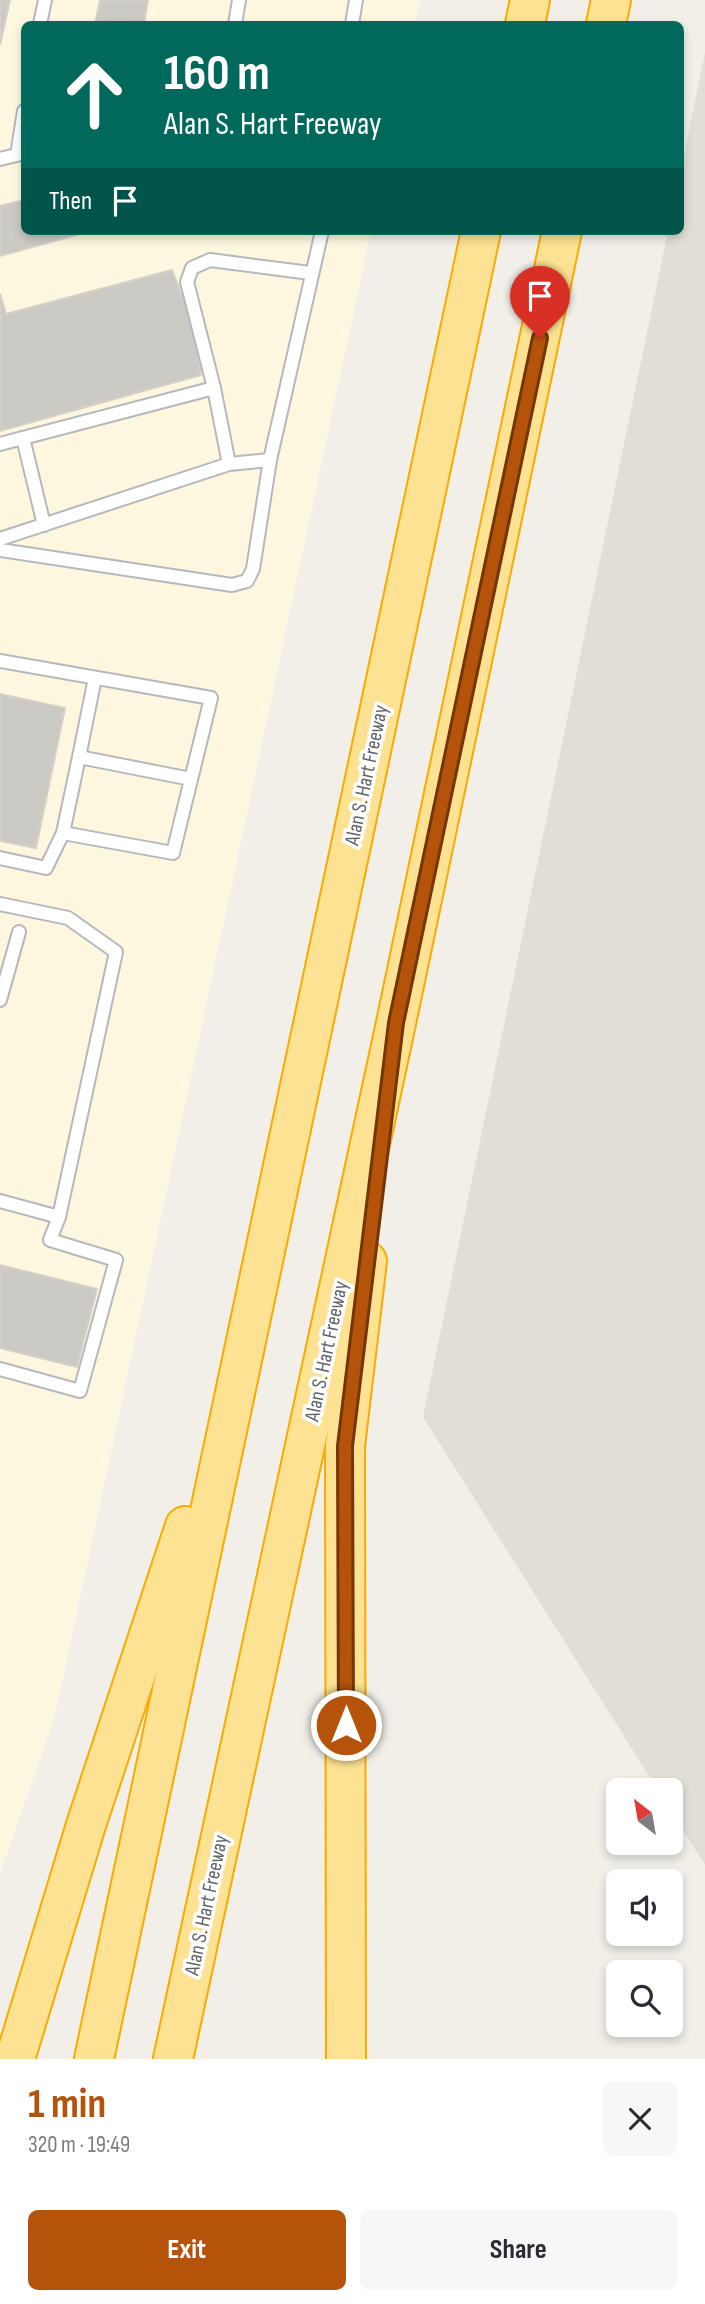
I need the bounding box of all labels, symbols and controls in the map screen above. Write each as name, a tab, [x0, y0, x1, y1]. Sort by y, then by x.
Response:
text: 160 m	[164, 45, 270, 104]
icon: ahead	[49, 49, 140, 140]
text: Alan S. Hart Freeway	[164, 105, 381, 144]
icon: arrive	[106, 182, 144, 220]
text: Then	[49, 186, 92, 217]
pin	[510, 266, 570, 338]
icon: arrive	[521, 277, 559, 315]
street label: Alan S. Hart Freeway	[339, 703, 394, 848]
street label: Alan S. Hart Freeway	[299, 1279, 354, 1424]
position arrow	[309, 1688, 383, 1762]
north arrow	[606, 1778, 682, 1855]
map controls	[606, 1778, 683, 2037]
street label: Alan S. Hart Freeway	[179, 1833, 234, 1978]
button: sound	[606, 1869, 683, 1946]
button: search	[606, 1960, 683, 2037]
text: 1 min	[28, 2079, 106, 2130]
button: close	[603, 2082, 677, 2156]
text: 320 m · 19:49	[28, 2131, 130, 2159]
button: Exit	[28, 2210, 346, 2290]
button: Share	[360, 2210, 677, 2290]

